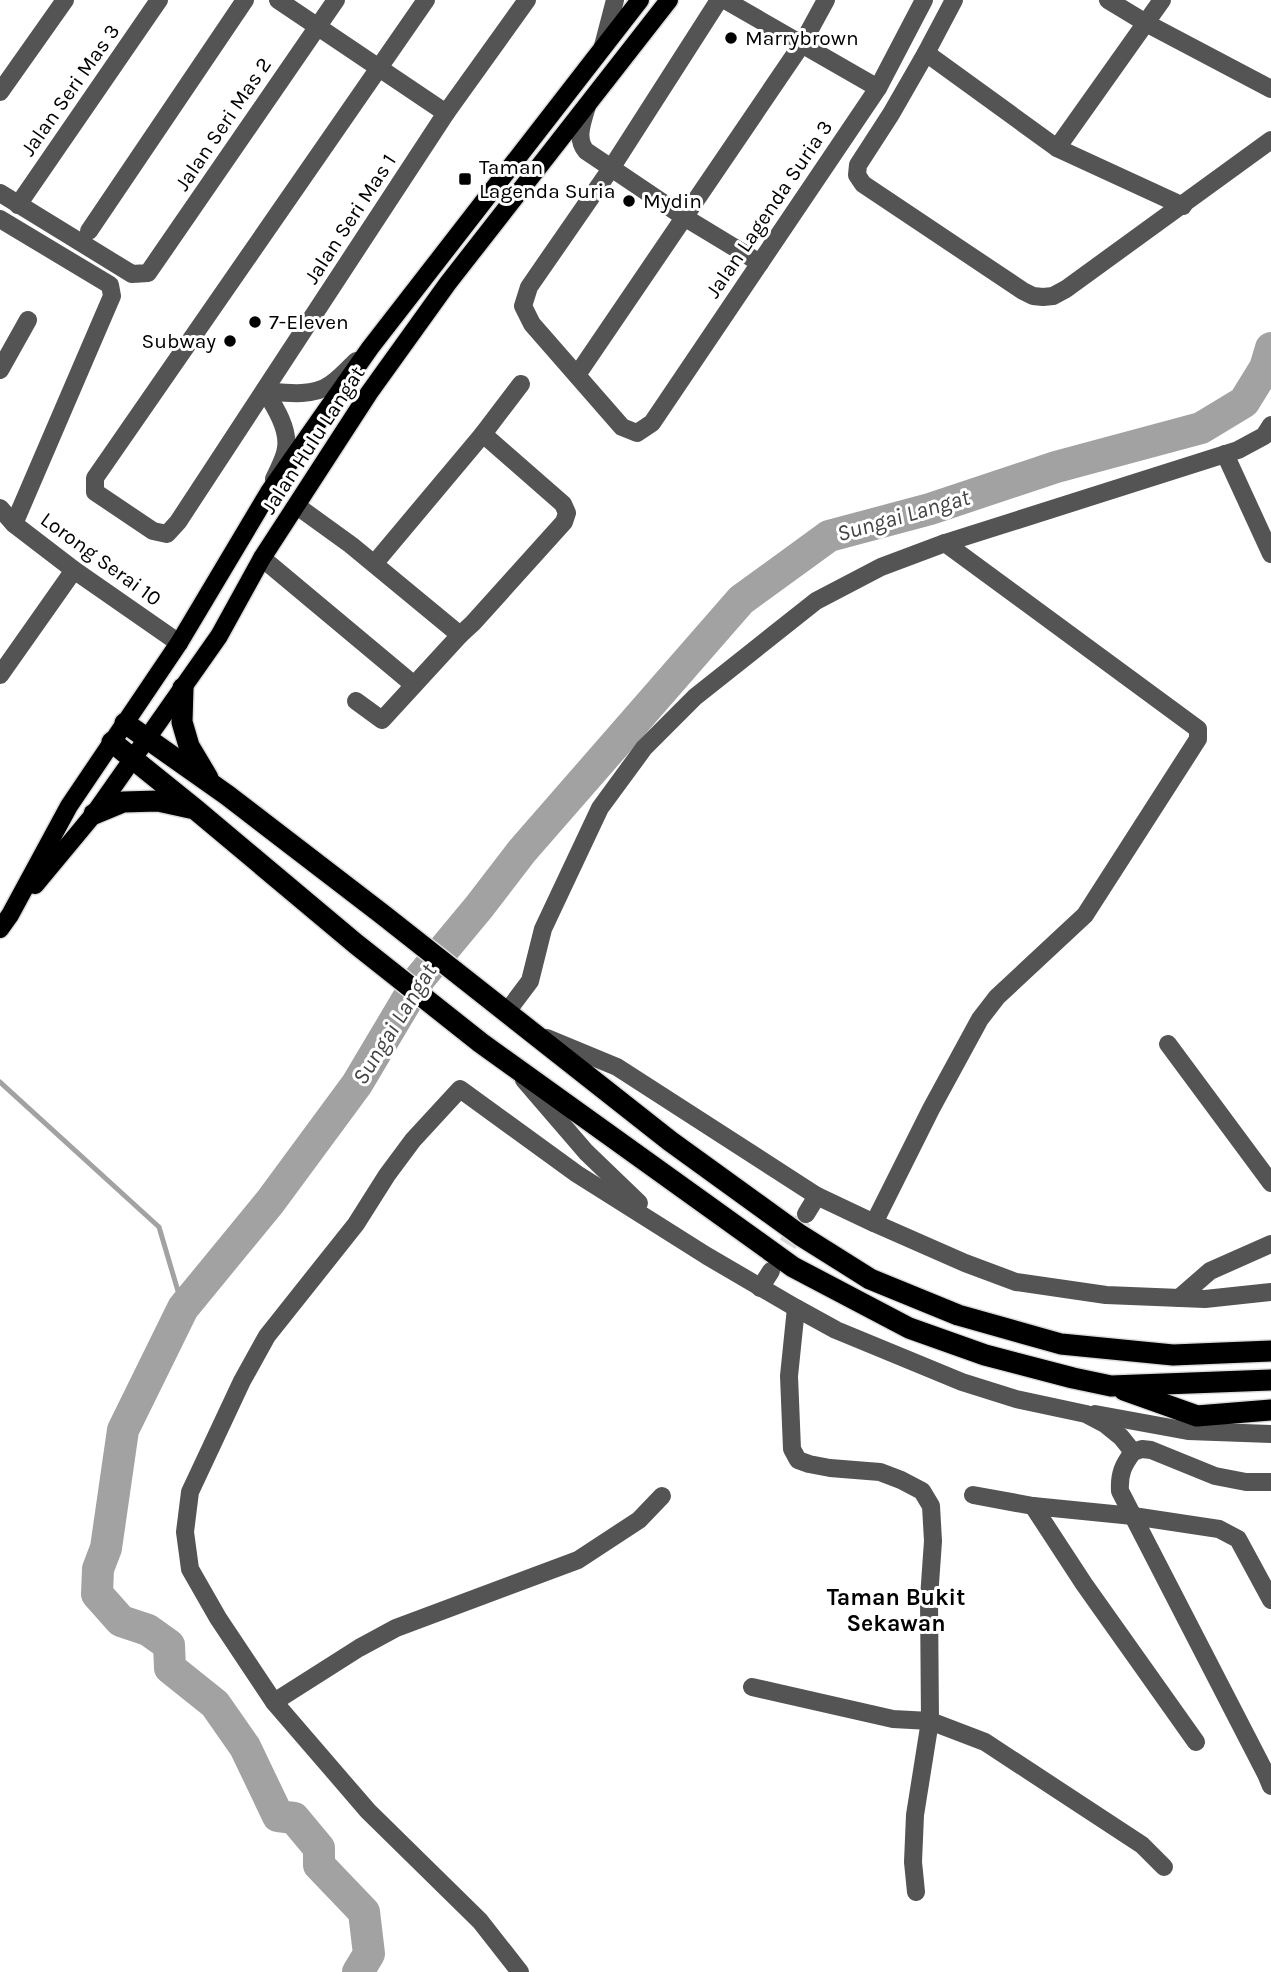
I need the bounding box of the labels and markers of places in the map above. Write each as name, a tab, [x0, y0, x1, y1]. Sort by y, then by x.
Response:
place label: Marrybrown	[745, 26, 859, 50]
marker: Marrybrown	[723, 30, 739, 46]
place label: Taman Lagenda Suria	[479, 155, 616, 203]
marker: Taman Lagenda Suria	[457, 171, 473, 187]
place label: Mydin	[643, 189, 702, 213]
marker: Mydin	[621, 193, 637, 209]
place label: 7-Eleven	[269, 310, 349, 334]
marker: 7-Eleven	[247, 314, 263, 330]
place label: Subway	[142, 329, 216, 353]
marker: Subway	[222, 333, 238, 349]

